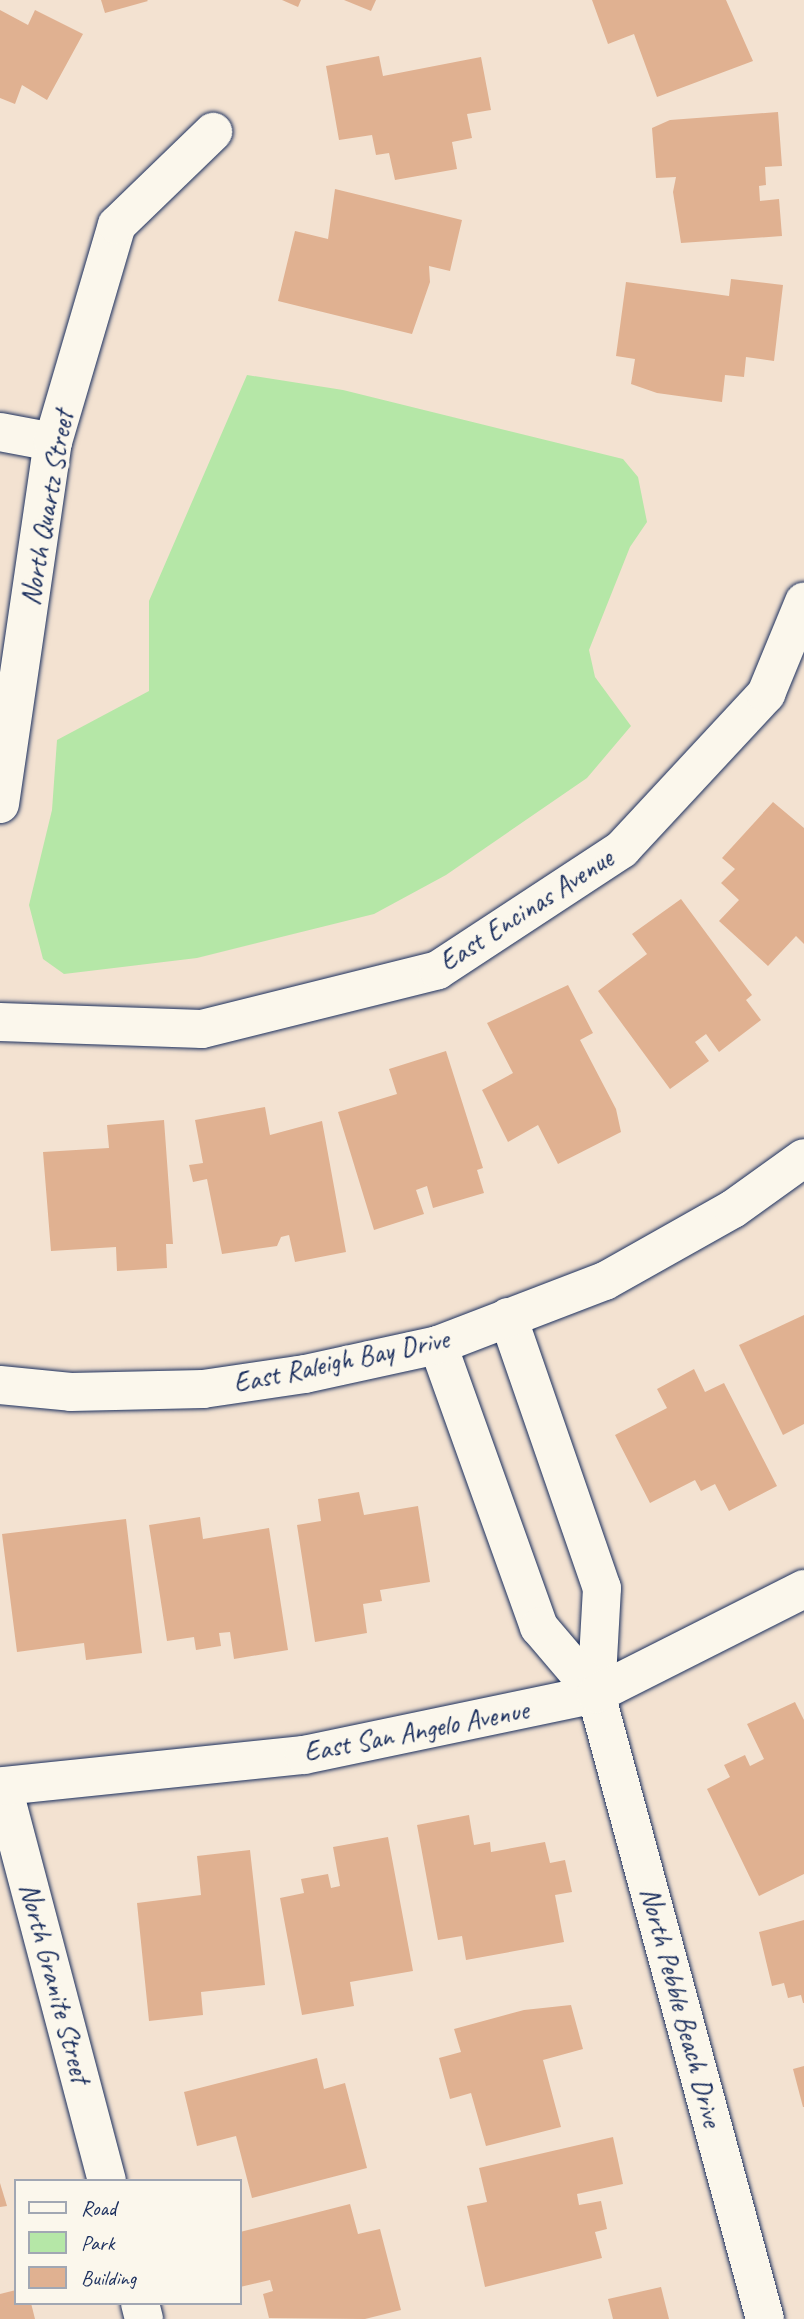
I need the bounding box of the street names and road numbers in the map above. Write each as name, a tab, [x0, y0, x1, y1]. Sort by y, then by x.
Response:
street label: North Quartz Street	[13, 408, 81, 608]
street label: East Encinas Avenue	[433, 842, 619, 978]
street label: East Raleigh Bay Drive	[229, 1322, 453, 1400]
street label: East San Angelo Avenue	[301, 1693, 531, 1769]
street label: North Granite Street	[12, 1880, 98, 2086]
street label: North Pebble Beach Drive	[633, 1884, 729, 2130]

